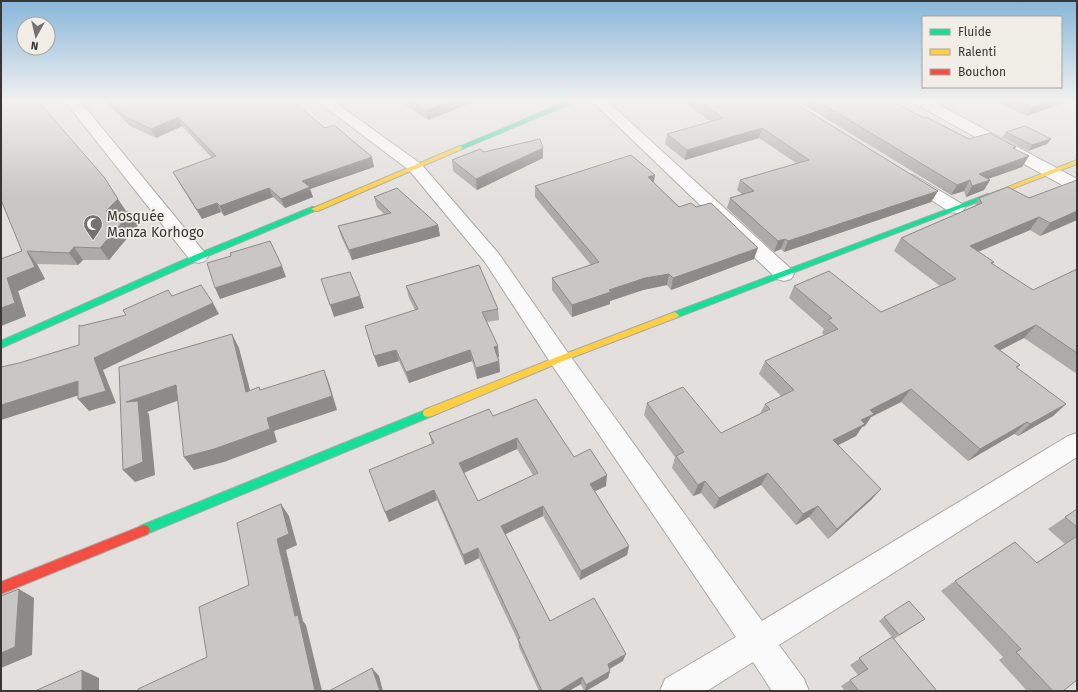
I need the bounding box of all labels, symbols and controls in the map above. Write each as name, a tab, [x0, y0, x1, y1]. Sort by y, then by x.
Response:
north arrow	[16, 16, 56, 56]
legend	[922, 16, 1062, 88]
text: Fluide	[958, 25, 991, 39]
text: N	[30, 38, 39, 52]
text: Ralenti	[958, 45, 996, 59]
text: Bouchon	[958, 65, 1006, 79]
place label: Mosquée Manza Korhogo	[107, 208, 204, 241]
mosque icon: Mosquée Manza Korhogo	[82, 213, 104, 241]

